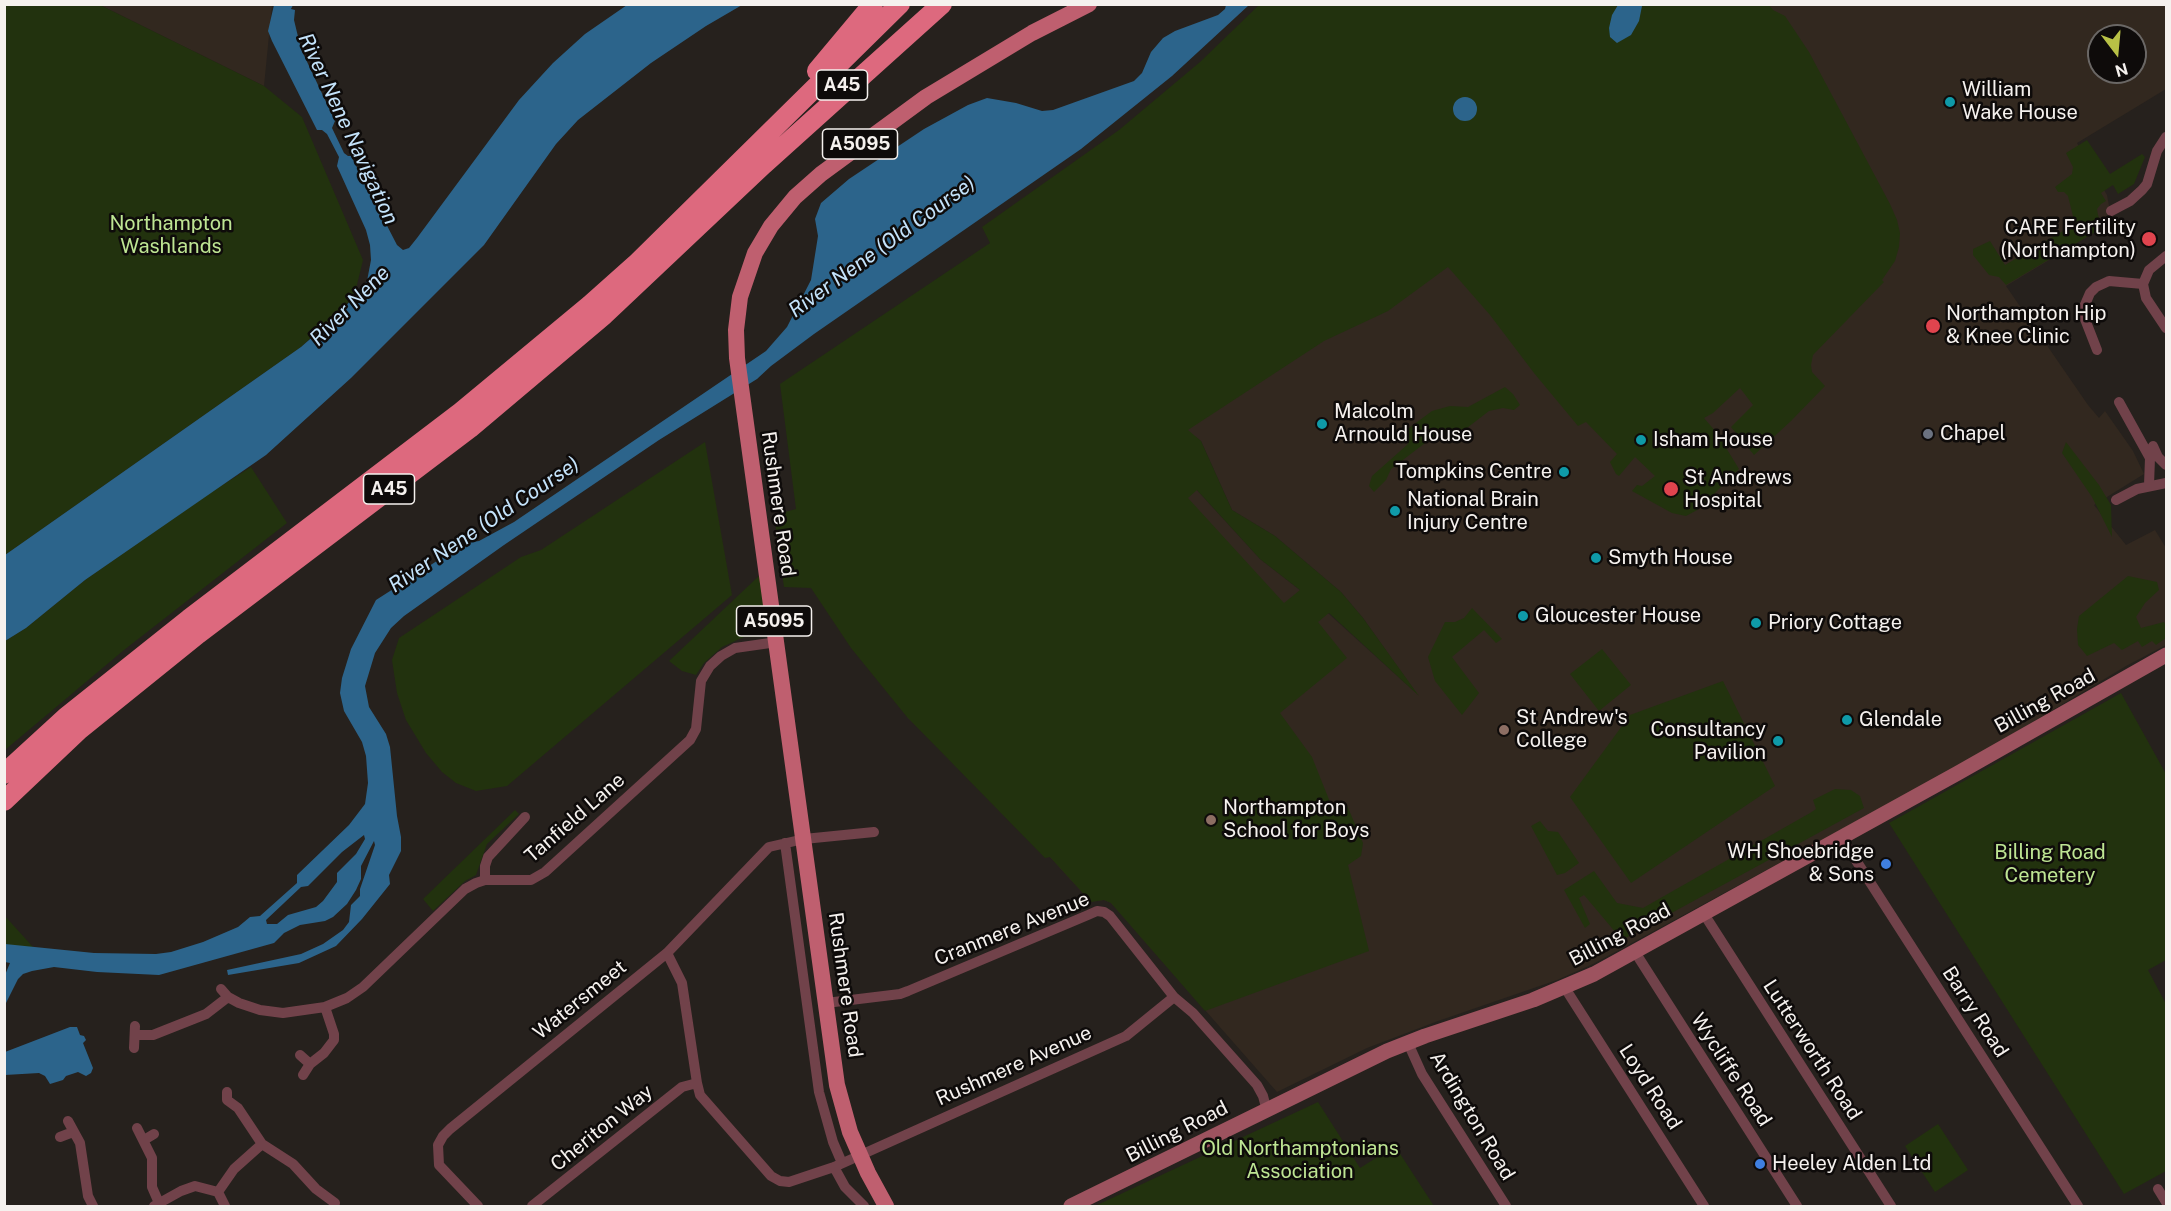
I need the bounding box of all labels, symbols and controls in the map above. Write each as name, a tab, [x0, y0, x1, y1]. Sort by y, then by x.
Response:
north arrow	[2087, 24, 2147, 84]
water label: River Nene Navigation	[293, 29, 403, 229]
text: N	[2113, 59, 2130, 81]
road number: A45	[816, 70, 868, 100]
place label: William Wake House	[1962, 78, 2078, 125]
marker: William Wake House	[1943, 95, 1957, 109]
road number: A5095	[822, 129, 898, 159]
water label: River Nene (Old Course)	[784, 171, 980, 323]
park label: Northampton Washlands	[109, 212, 233, 259]
place label: CARE Fertility (Northampton)	[2001, 216, 2136, 263]
marker: CARE Fertility (Northampton)	[2140, 230, 2158, 248]
water label: River Nene	[305, 261, 395, 351]
place label: Northampton Hip & Knee Clinic	[1946, 302, 2106, 349]
marker: Northampton Hip & Knee Clinic	[1924, 317, 1942, 335]
place label: Malcolm Arnould House	[1334, 400, 1472, 447]
marker: Malcolm Arnould House	[1315, 417, 1329, 431]
place label: Chapel	[1940, 422, 2006, 446]
marker: Chapel	[1921, 427, 1935, 441]
place label: Isham House	[1653, 428, 1773, 452]
street label: Rushmere Road	[756, 430, 800, 578]
marker: Isham House	[1634, 433, 1648, 447]
water label: River Nene (Old Course)	[384, 452, 584, 598]
place label: Tompkins Centre	[1395, 460, 1552, 484]
marker: Tompkins Centre	[1557, 465, 1571, 479]
place label: St Andrews Hospital	[1684, 466, 1792, 513]
road number: A45	[364, 474, 414, 504]
marker: St Andrews Hospital	[1662, 480, 1680, 498]
place label: National Brain Injury Centre	[1407, 488, 1539, 535]
marker: National Brain Injury Centre	[1388, 504, 1402, 518]
place label: Smyth House	[1608, 546, 1733, 570]
marker: Smyth House	[1589, 551, 1603, 565]
place label: Gloucester House	[1535, 604, 1701, 628]
road number: A5095	[736, 606, 812, 636]
marker: Gloucester House	[1516, 609, 1530, 623]
place label: Priory Cottage	[1768, 611, 1902, 635]
marker: Priory Cottage	[1749, 616, 1763, 630]
street label: Billing Road	[1990, 663, 2100, 739]
place label: St Andrew's College	[1516, 706, 1628, 753]
place label: Glendale	[1859, 708, 1942, 732]
marker: Glendale	[1840, 713, 1854, 727]
place label: Consultancy Pavilion	[1651, 718, 1766, 765]
marker: St Andrew's College	[1497, 723, 1511, 737]
marker: Consultancy Pavilion	[1771, 734, 1785, 748]
street label: Tanfield Lane	[520, 768, 630, 868]
place label: Northampton School for Boys	[1223, 796, 1369, 843]
marker: Northampton School for Boys	[1204, 813, 1218, 827]
place label: WH Shoebridge & Sons	[1727, 840, 1874, 887]
park label: Billing Road Cemetery	[1994, 841, 2106, 888]
marker: WH Shoebridge & Sons	[1879, 857, 1893, 871]
street label: Cranmere Avenue	[931, 887, 1093, 971]
street label: Billing Road	[1565, 898, 1675, 972]
street label: Rushmere Road	[823, 911, 867, 1059]
street label: Watersmeet	[529, 955, 631, 1045]
street label: Barry Road	[1937, 962, 2013, 1062]
street label: Lutterworth Road	[1758, 975, 1866, 1125]
street label: Wycliffe Road	[1686, 1009, 1776, 1131]
street label: Rushmere Avenue	[932, 1021, 1096, 1111]
street label: Loyd Road	[1614, 1040, 1686, 1134]
street label: Ardington Road	[1424, 1047, 1520, 1185]
street label: Cheriton Way	[546, 1080, 658, 1176]
street label: Billing Road	[1122, 1096, 1232, 1168]
park label: Old Northamptonians Association	[1201, 1137, 1399, 1184]
place label: Heeley Alden Ltd	[1772, 1152, 1932, 1176]
marker: Heeley Alden Ltd	[1753, 1157, 1767, 1171]

